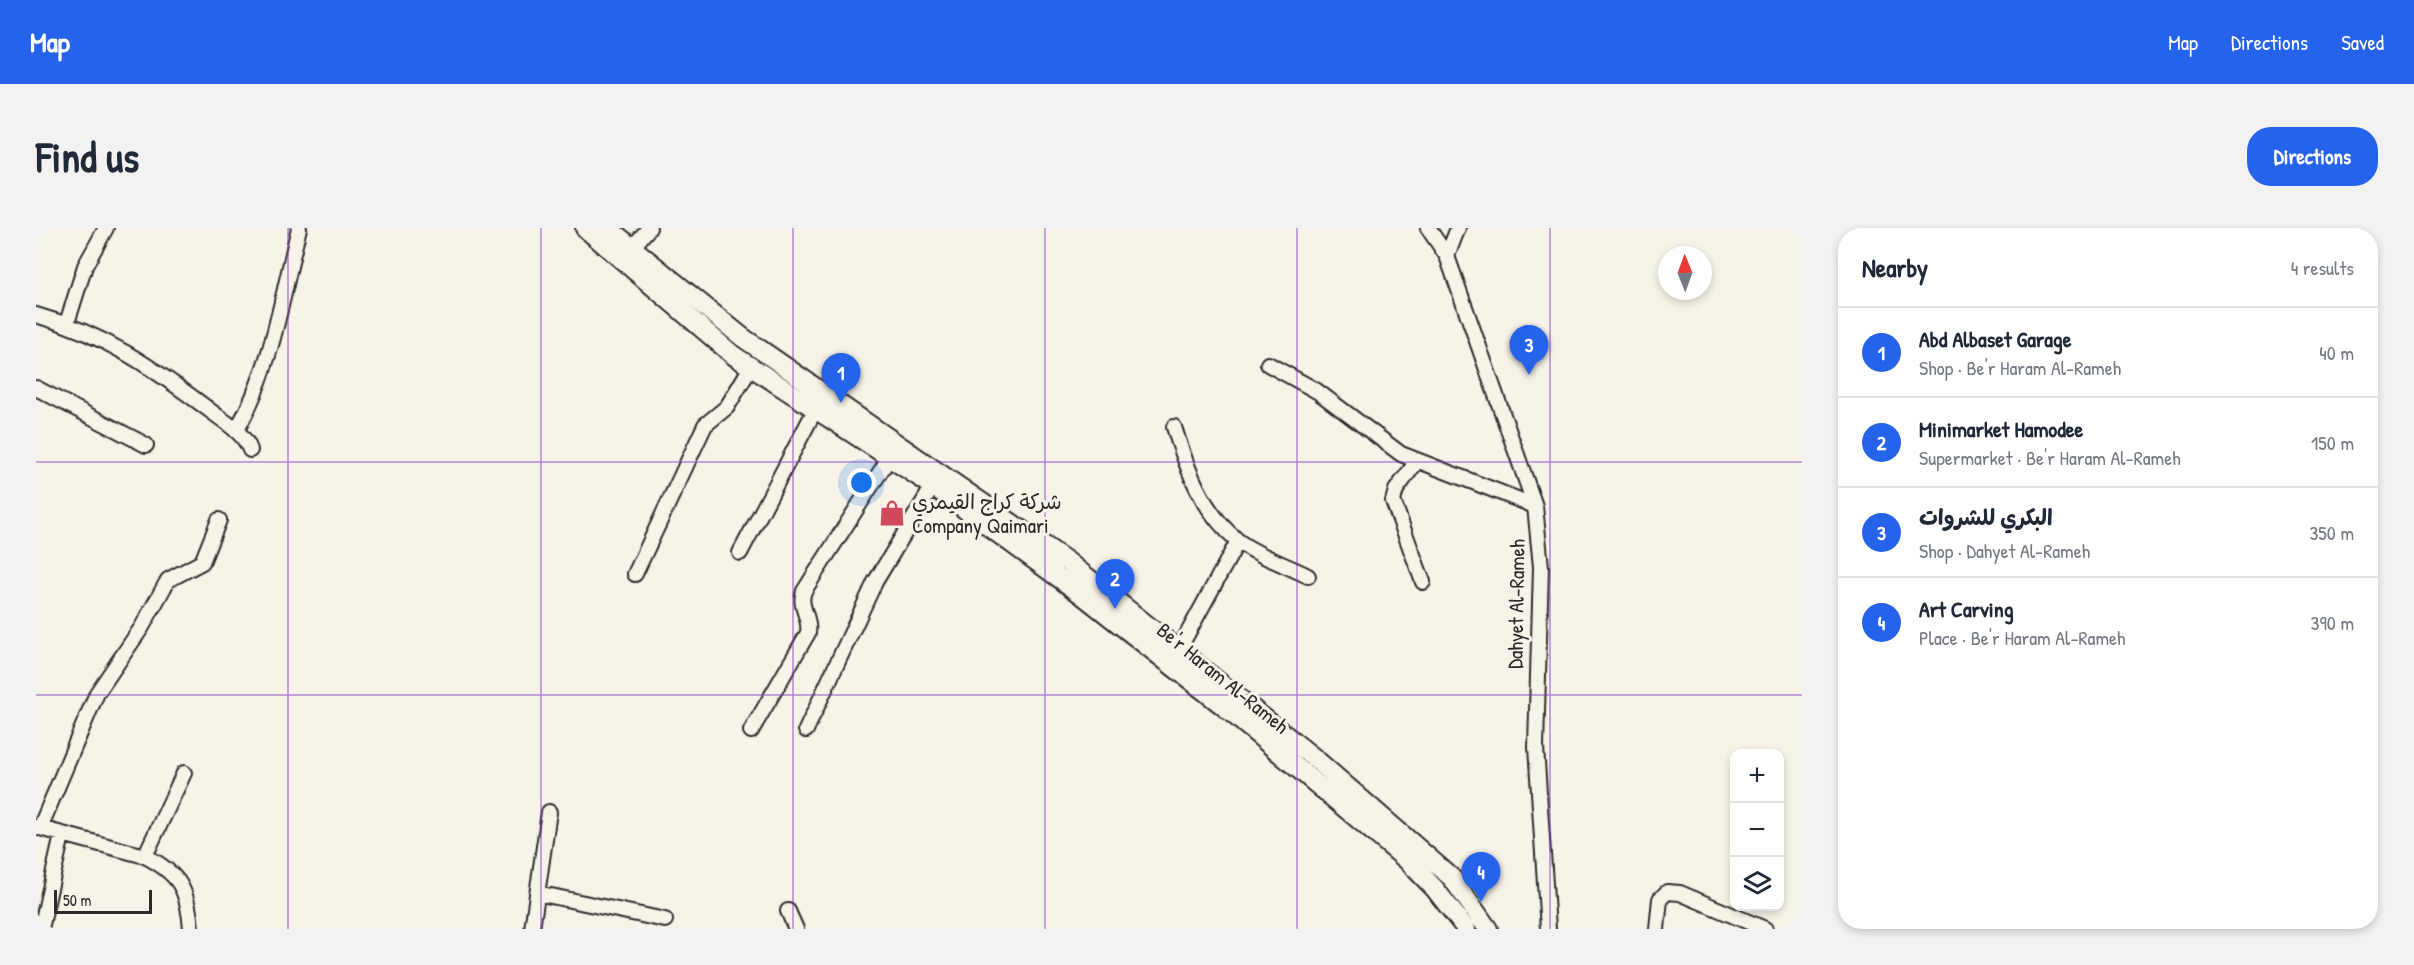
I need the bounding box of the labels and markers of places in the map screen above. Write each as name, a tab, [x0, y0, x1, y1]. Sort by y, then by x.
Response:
pin: 3	[1510, 326, 1548, 375]
pin: 1	[822, 354, 860, 403]
place label: شركة كراج القيمري Company Qaimari	[912, 487, 1062, 540]
shop icon: شركة كراج القيمري Company Qaimari	[877, 498, 907, 528]
pin: 2	[1096, 560, 1134, 609]
pin: 4	[1462, 852, 1500, 902]

